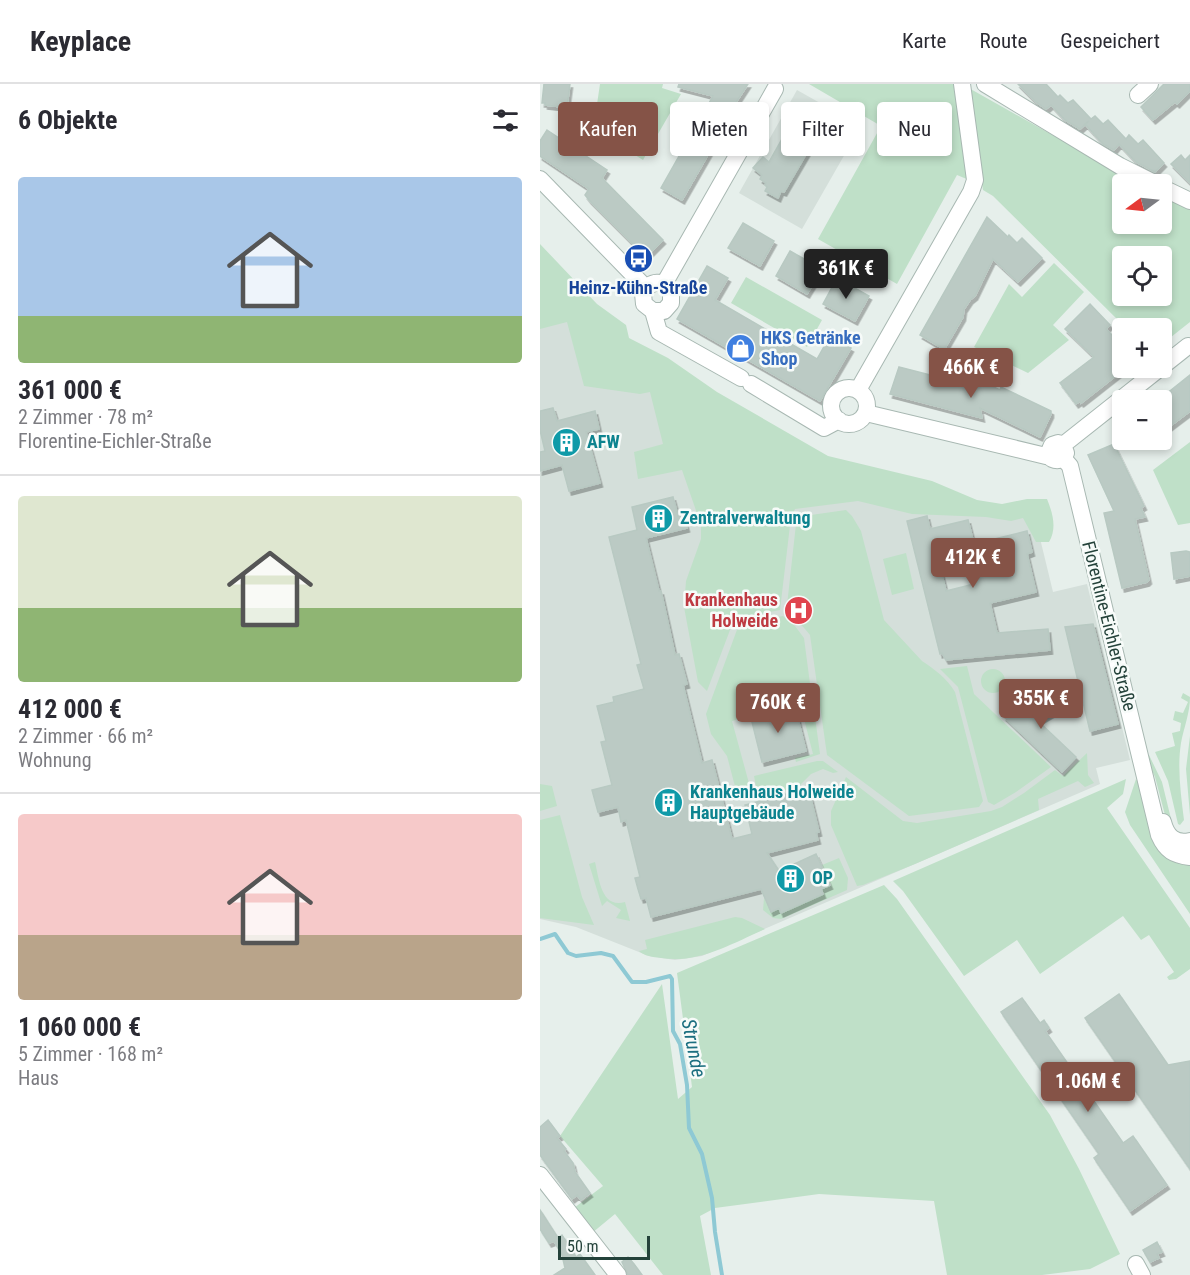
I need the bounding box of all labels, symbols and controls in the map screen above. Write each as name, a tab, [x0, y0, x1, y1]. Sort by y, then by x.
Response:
text: Keyplace	[30, 25, 131, 58]
text: Karte	[902, 29, 946, 53]
text: Route	[979, 29, 1027, 53]
text: Gespeichert	[1060, 29, 1160, 53]
chip: Kaufen	[558, 102, 658, 156]
chip: Mieten	[670, 102, 769, 156]
chip: Filter	[781, 102, 865, 156]
chip: Neu	[877, 102, 952, 156]
icon: filters	[489, 104, 522, 137]
text: 6 Objekte	[18, 105, 117, 135]
north arrow	[1112, 174, 1172, 234]
map controls	[1112, 174, 1172, 450]
icon: home	[216, 216, 324, 324]
bus stop icon: Heinz-Kühn-Straße	[622, 243, 654, 275]
button: locate	[1112, 246, 1172, 306]
pin: 361K €	[797, 249, 895, 300]
text: 361K €	[818, 256, 874, 280]
place label: Heinz-Kühn-Straße	[569, 277, 708, 298]
button: +	[1112, 318, 1172, 378]
place label: HKS Getränke Shop	[761, 327, 861, 369]
shop icon: HKS Getränke Shop	[724, 332, 756, 364]
pin: 466K €	[922, 348, 1020, 399]
text: 466K €	[943, 355, 999, 379]
text: 361 000 €	[18, 375, 122, 405]
button: −	[1112, 390, 1172, 450]
text: 2 Zimmer · 78 m²	[18, 405, 153, 429]
building icon: AFW	[550, 426, 582, 458]
text: Florentine-Eichler-Straße	[18, 429, 212, 453]
place label: AFW	[587, 431, 620, 452]
building icon: Zentralverwaltung	[643, 502, 675, 534]
place label: Zentralverwaltung	[680, 507, 810, 528]
icon: home	[216, 535, 324, 643]
pin: 412K €	[924, 538, 1022, 589]
street label: Florentine-Eichler-Straße	[1078, 539, 1141, 713]
text: 412K €	[945, 545, 1001, 569]
place label: Krankenhaus Holweide	[685, 589, 778, 631]
hospital icon: Krankenhaus Holweide	[783, 594, 815, 626]
pin: 355K €	[992, 679, 1090, 730]
pin: 760K €	[729, 683, 827, 734]
text: 355K €	[1013, 686, 1069, 710]
text: 760K €	[750, 690, 806, 714]
text: 412 000 €	[18, 694, 122, 724]
text: 2 Zimmer · 66 m²	[18, 724, 153, 748]
text: Wohnung	[18, 748, 92, 772]
place label: Krankenhaus Holweide Hauptgebäude	[690, 781, 854, 823]
building icon: Krankenhaus Holweide Hauptgebäude	[653, 786, 685, 818]
icon: home	[216, 853, 324, 961]
building icon: OP	[775, 862, 807, 894]
place label: OP	[812, 867, 833, 888]
text: 1 060 000 €	[18, 1012, 141, 1042]
water label: Strunde	[677, 1017, 711, 1079]
text: 5 Zimmer · 168 m²	[18, 1042, 163, 1066]
pin: 1.06M €	[1033, 1062, 1143, 1113]
text: Haus	[18, 1066, 59, 1090]
text: 1.06M €	[1055, 1069, 1121, 1093]
scale bar	[558, 1233, 650, 1260]
text: 50 m	[567, 1237, 599, 1256]

